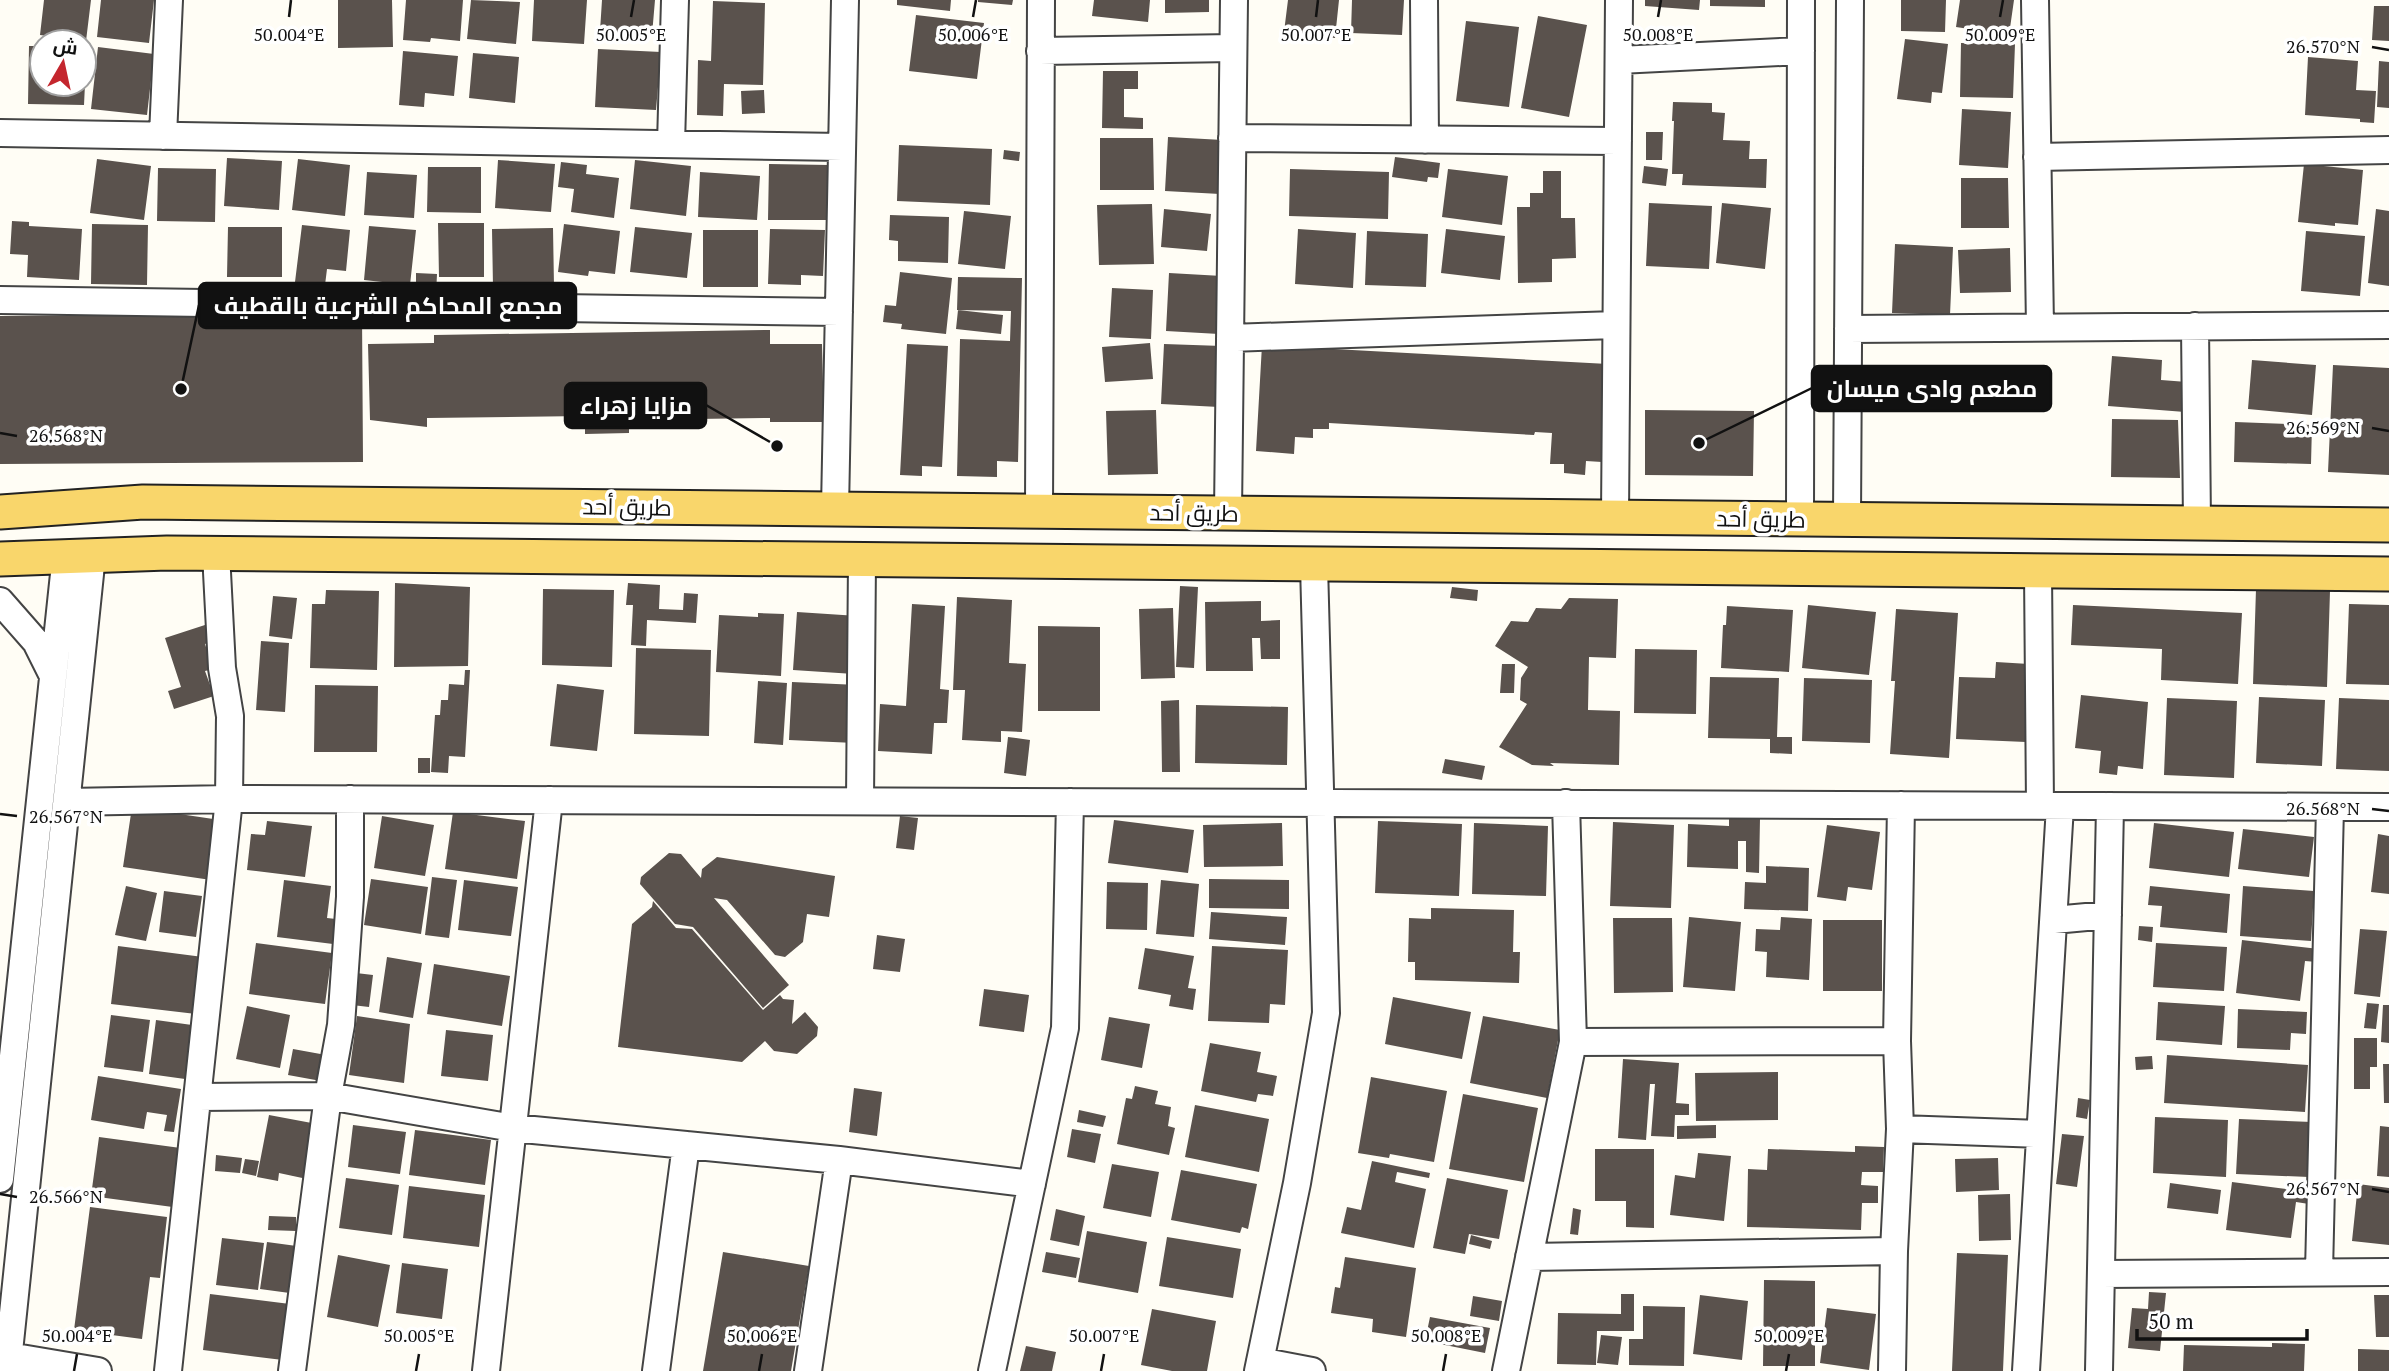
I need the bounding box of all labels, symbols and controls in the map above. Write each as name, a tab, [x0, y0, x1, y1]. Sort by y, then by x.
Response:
text: 50.004°E	[253, 22, 325, 46]
text: 50.005°E	[595, 22, 667, 46]
text: 50.006°E	[937, 22, 1009, 46]
text: 50.007°E	[1280, 22, 1352, 46]
text: 50.008°E	[1622, 22, 1694, 46]
text: 50.009°E	[1964, 22, 2036, 46]
north arrow	[28, 28, 98, 98]
text: ش	[52, 31, 80, 60]
text: 26.570°N	[2286, 34, 2360, 58]
callout: مجمع المحاكم الشرعية بالقطيف	[199, 283, 576, 328]
text: مجمع المحاكم الشرعية بالقطيف	[213, 289, 563, 322]
callout: مطعم وادى ميسان	[1812, 366, 2051, 411]
text: مطعم وادى ميسان	[1827, 372, 2037, 405]
callout: مزايا زهراء	[565, 383, 706, 428]
text: مزايا زهراء	[580, 389, 692, 421]
text: 26.569°N	[2286, 415, 2360, 439]
text: 26.568°N	[29, 423, 103, 447]
street label: طريق أحد	[582, 490, 672, 523]
street label: طريق أحد	[1149, 496, 1239, 529]
street label: طريق أحد	[1716, 502, 1806, 535]
text: 26.568°N	[2286, 796, 2360, 820]
text: 26.567°N	[29, 804, 103, 828]
text: 26.567°N	[2286, 1176, 2360, 1200]
text: 26.566°N	[29, 1184, 103, 1208]
scale bar	[2137, 1298, 2307, 1342]
text: 50 m	[2148, 1307, 2194, 1335]
text: 50.004°E	[41, 1323, 113, 1347]
text: 50.005°E	[383, 1323, 455, 1347]
text: 50.006°E	[726, 1323, 798, 1347]
text: 50.007°E	[1068, 1323, 1140, 1347]
text: 50.008°E	[1410, 1323, 1482, 1347]
text: 50.009°E	[1753, 1323, 1825, 1347]

